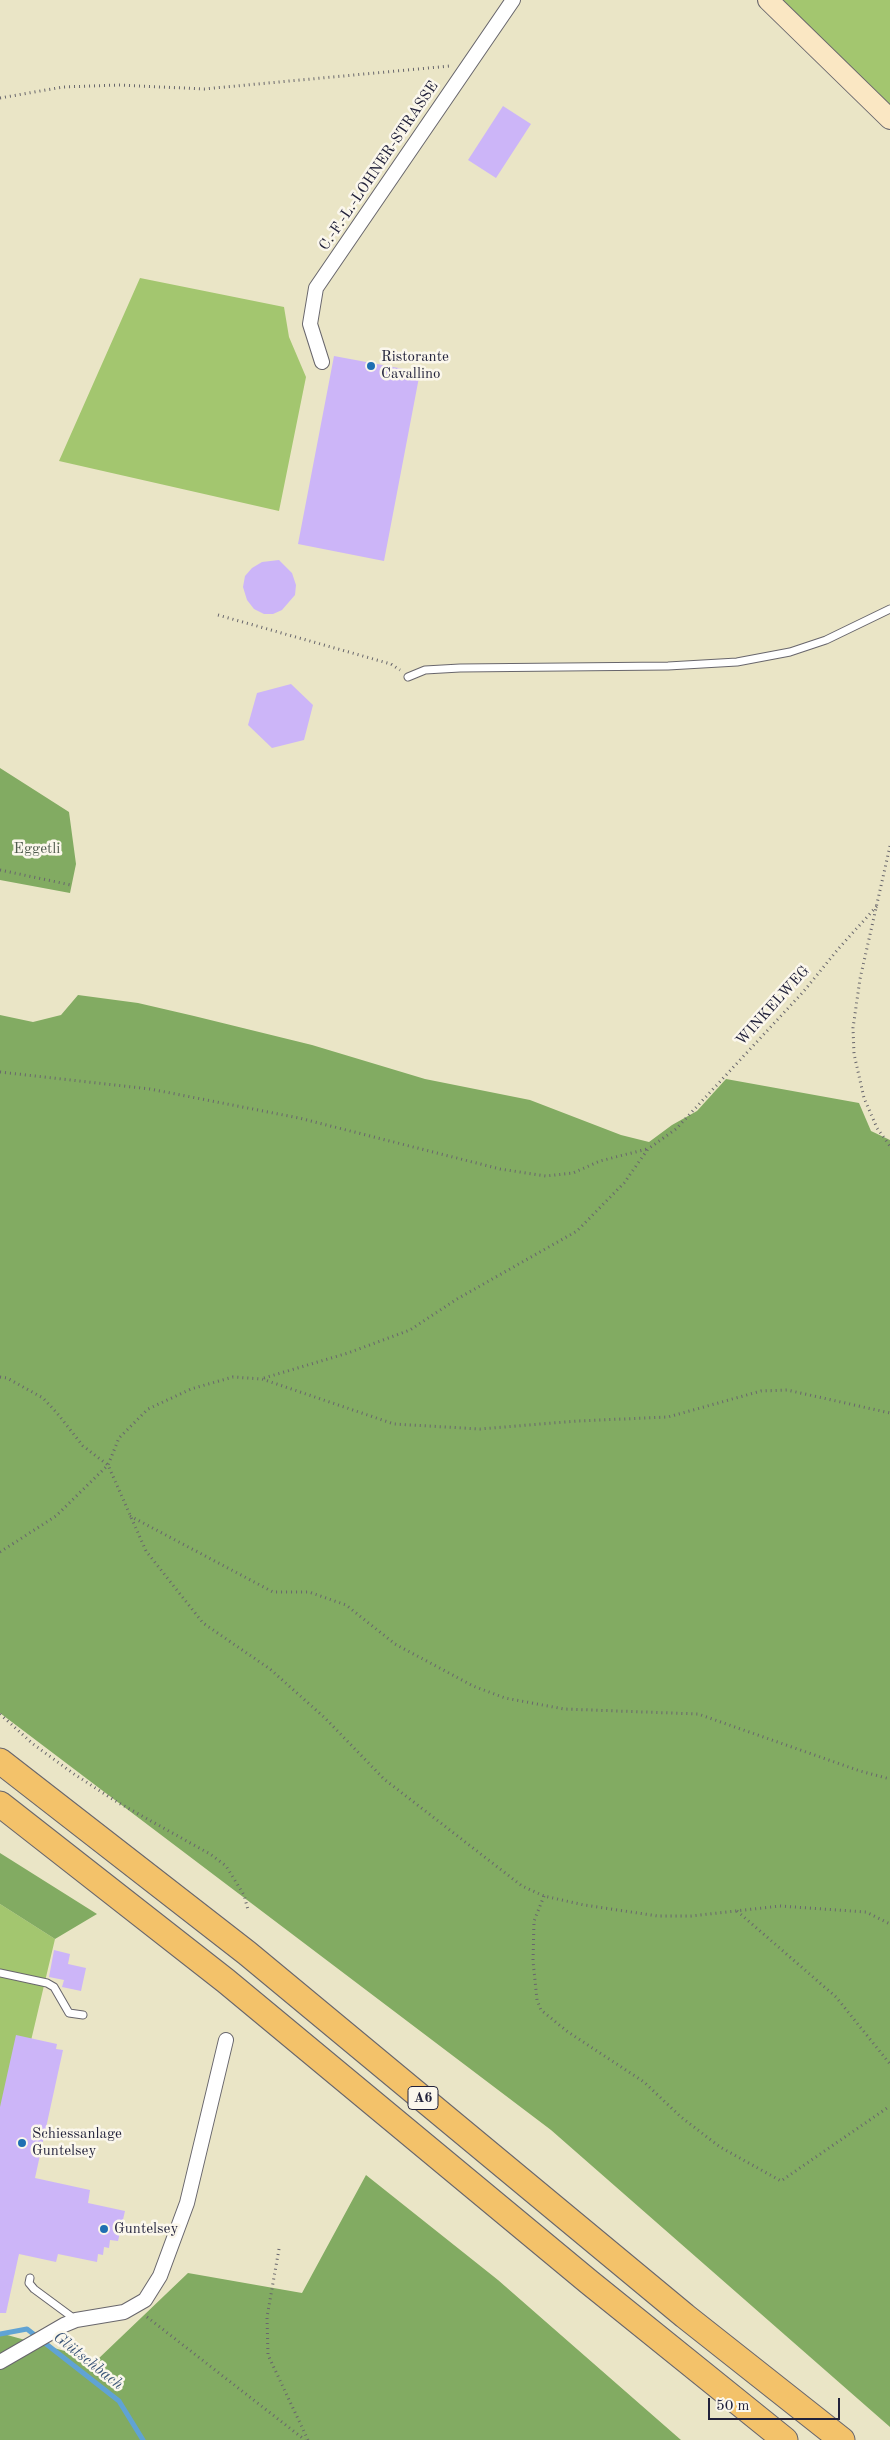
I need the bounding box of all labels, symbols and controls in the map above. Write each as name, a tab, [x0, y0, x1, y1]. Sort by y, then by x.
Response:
street label: C.-F.-L.-LOHNER-STRASSE	[316, 78, 442, 254]
place label: Ristorante Cavallino	[381, 348, 449, 383]
marker: Ristorante Cavallino	[365, 360, 377, 372]
park label: Eggetli	[14, 840, 60, 858]
street label: WINKELWEG	[732, 962, 814, 1050]
road number: A6	[408, 2086, 438, 2110]
place label: Schiessanlage Guntelsey	[32, 2125, 122, 2160]
marker: Schiessanlage Guntelsey	[16, 2137, 28, 2149]
place label: Guntelsey	[114, 2220, 178, 2238]
marker: Guntelsey	[98, 2223, 110, 2235]
water label: Glütschbach	[49, 2328, 127, 2394]
scale bar	[710, 2388, 842, 2420]
text: 50 m	[716, 2399, 750, 2414]

